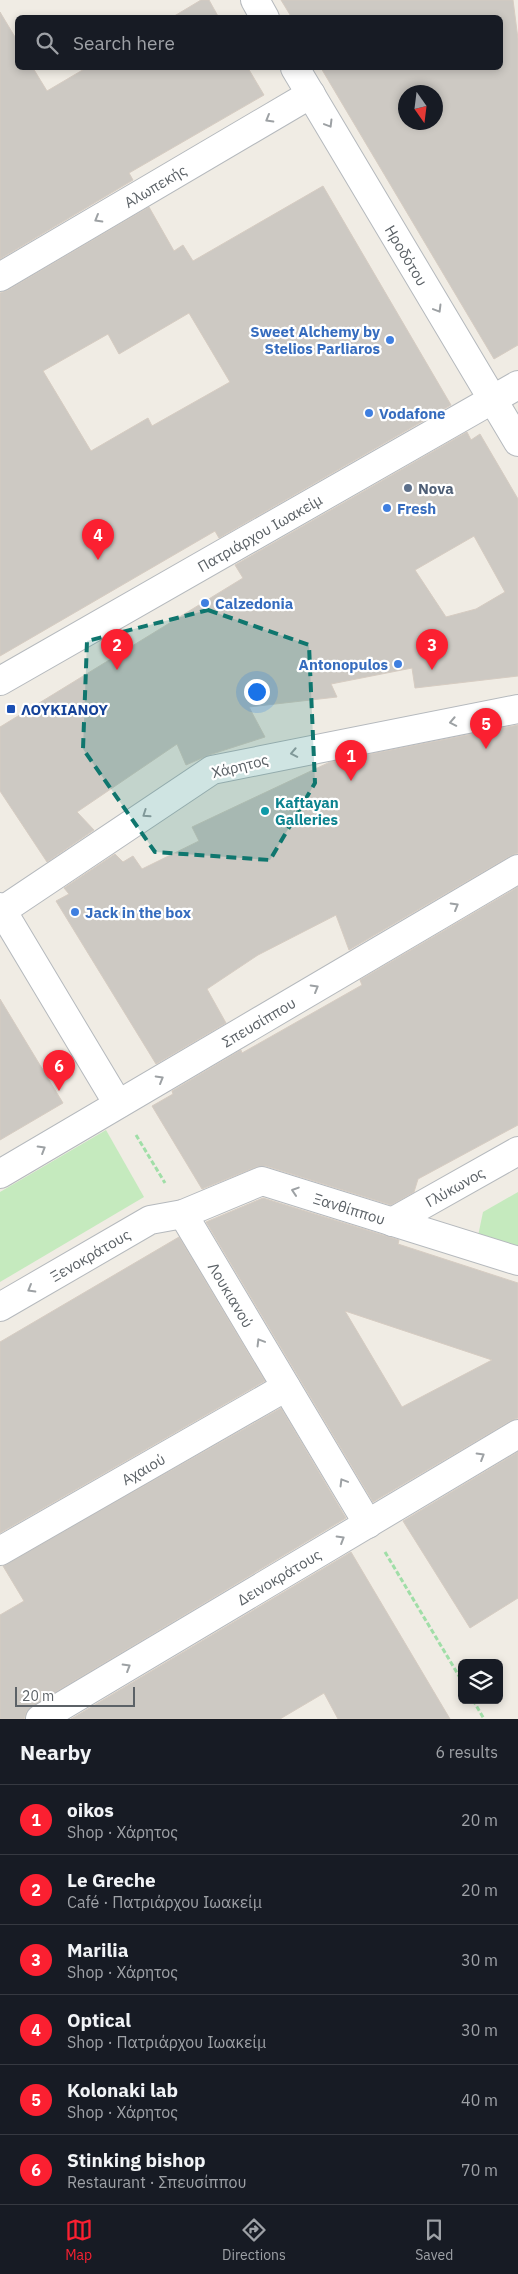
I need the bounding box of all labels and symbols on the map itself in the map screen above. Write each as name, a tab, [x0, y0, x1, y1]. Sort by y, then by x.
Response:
north arrow	[398, 85, 443, 130]
one-way arrow	[265, 112, 274, 122]
one-way arrow	[322, 119, 332, 128]
street label: Αλωπεκής	[120, 160, 190, 211]
one-way arrow	[95, 212, 104, 222]
street label: Ηροδότου	[381, 221, 432, 289]
one-way arrow	[432, 304, 442, 313]
place label: Sweet Alchemy by Stelios Parliaros	[250, 322, 380, 358]
marker: Sweet Alchemy by Stelios Parliaros	[384, 334, 396, 346]
place label: Vodafone	[379, 404, 446, 423]
marker: Vodafone	[363, 407, 375, 419]
place label: Nova	[418, 479, 454, 498]
marker: Nova	[402, 482, 414, 494]
street label: Πατριάρχου Ιωακείμ	[194, 489, 326, 576]
place label: Fresh	[397, 499, 436, 518]
marker: Fresh	[381, 502, 393, 514]
pin: 4	[82, 519, 114, 560]
place label: Calzedonia	[215, 594, 294, 613]
marker: Calzedonia	[199, 597, 211, 609]
pin: 2	[101, 629, 133, 670]
pin: 3	[416, 629, 448, 670]
place label: Antonopulos	[299, 655, 388, 674]
marker: Antonopulos	[392, 658, 404, 670]
your location	[244, 679, 270, 705]
place label: ΛΟΥΚΙΑΝΟΥ	[21, 700, 108, 719]
marker: ΛΟΥΚΙΑΝΟΥ	[5, 703, 17, 715]
pin: 5	[470, 708, 502, 749]
one-way arrow	[449, 716, 457, 726]
pin: 1	[335, 740, 367, 781]
one-way arrow	[289, 748, 298, 758]
street label: Χάρητος	[210, 750, 270, 782]
place label: Kaftayan Galleries	[275, 793, 339, 829]
marker: Kaftayan Galleries	[259, 805, 271, 817]
one-way arrow	[142, 808, 152, 817]
one-way arrow	[450, 902, 459, 912]
place label: Jack in the box	[85, 903, 192, 922]
marker: Jack in the box	[69, 906, 81, 918]
one-way arrow	[310, 985, 319, 995]
street label: Σπευσίππου	[218, 993, 299, 1051]
pin: 6	[43, 1050, 75, 1091]
one-way arrow	[154, 1076, 163, 1086]
one-way arrow	[36, 1146, 45, 1156]
street label: Γλύκωνος	[422, 1162, 488, 1211]
one-way arrow	[292, 1187, 300, 1197]
street label: Ξανθίππου	[311, 1188, 388, 1228]
street label: Ξενοκράτους	[47, 1224, 133, 1285]
street label: Λουκιανού	[204, 1259, 258, 1331]
one-way arrow	[27, 1283, 36, 1293]
one-way arrow	[256, 1338, 266, 1347]
street label: Αχαιού	[118, 1449, 168, 1489]
one-way arrow	[476, 1453, 485, 1463]
one-way arrow	[339, 1478, 349, 1487]
one-way arrow	[336, 1536, 345, 1546]
street label: Δεινοκράτους	[233, 1544, 324, 1609]
one-way arrow	[121, 1664, 130, 1674]
scale bar	[15, 1684, 135, 1707]

